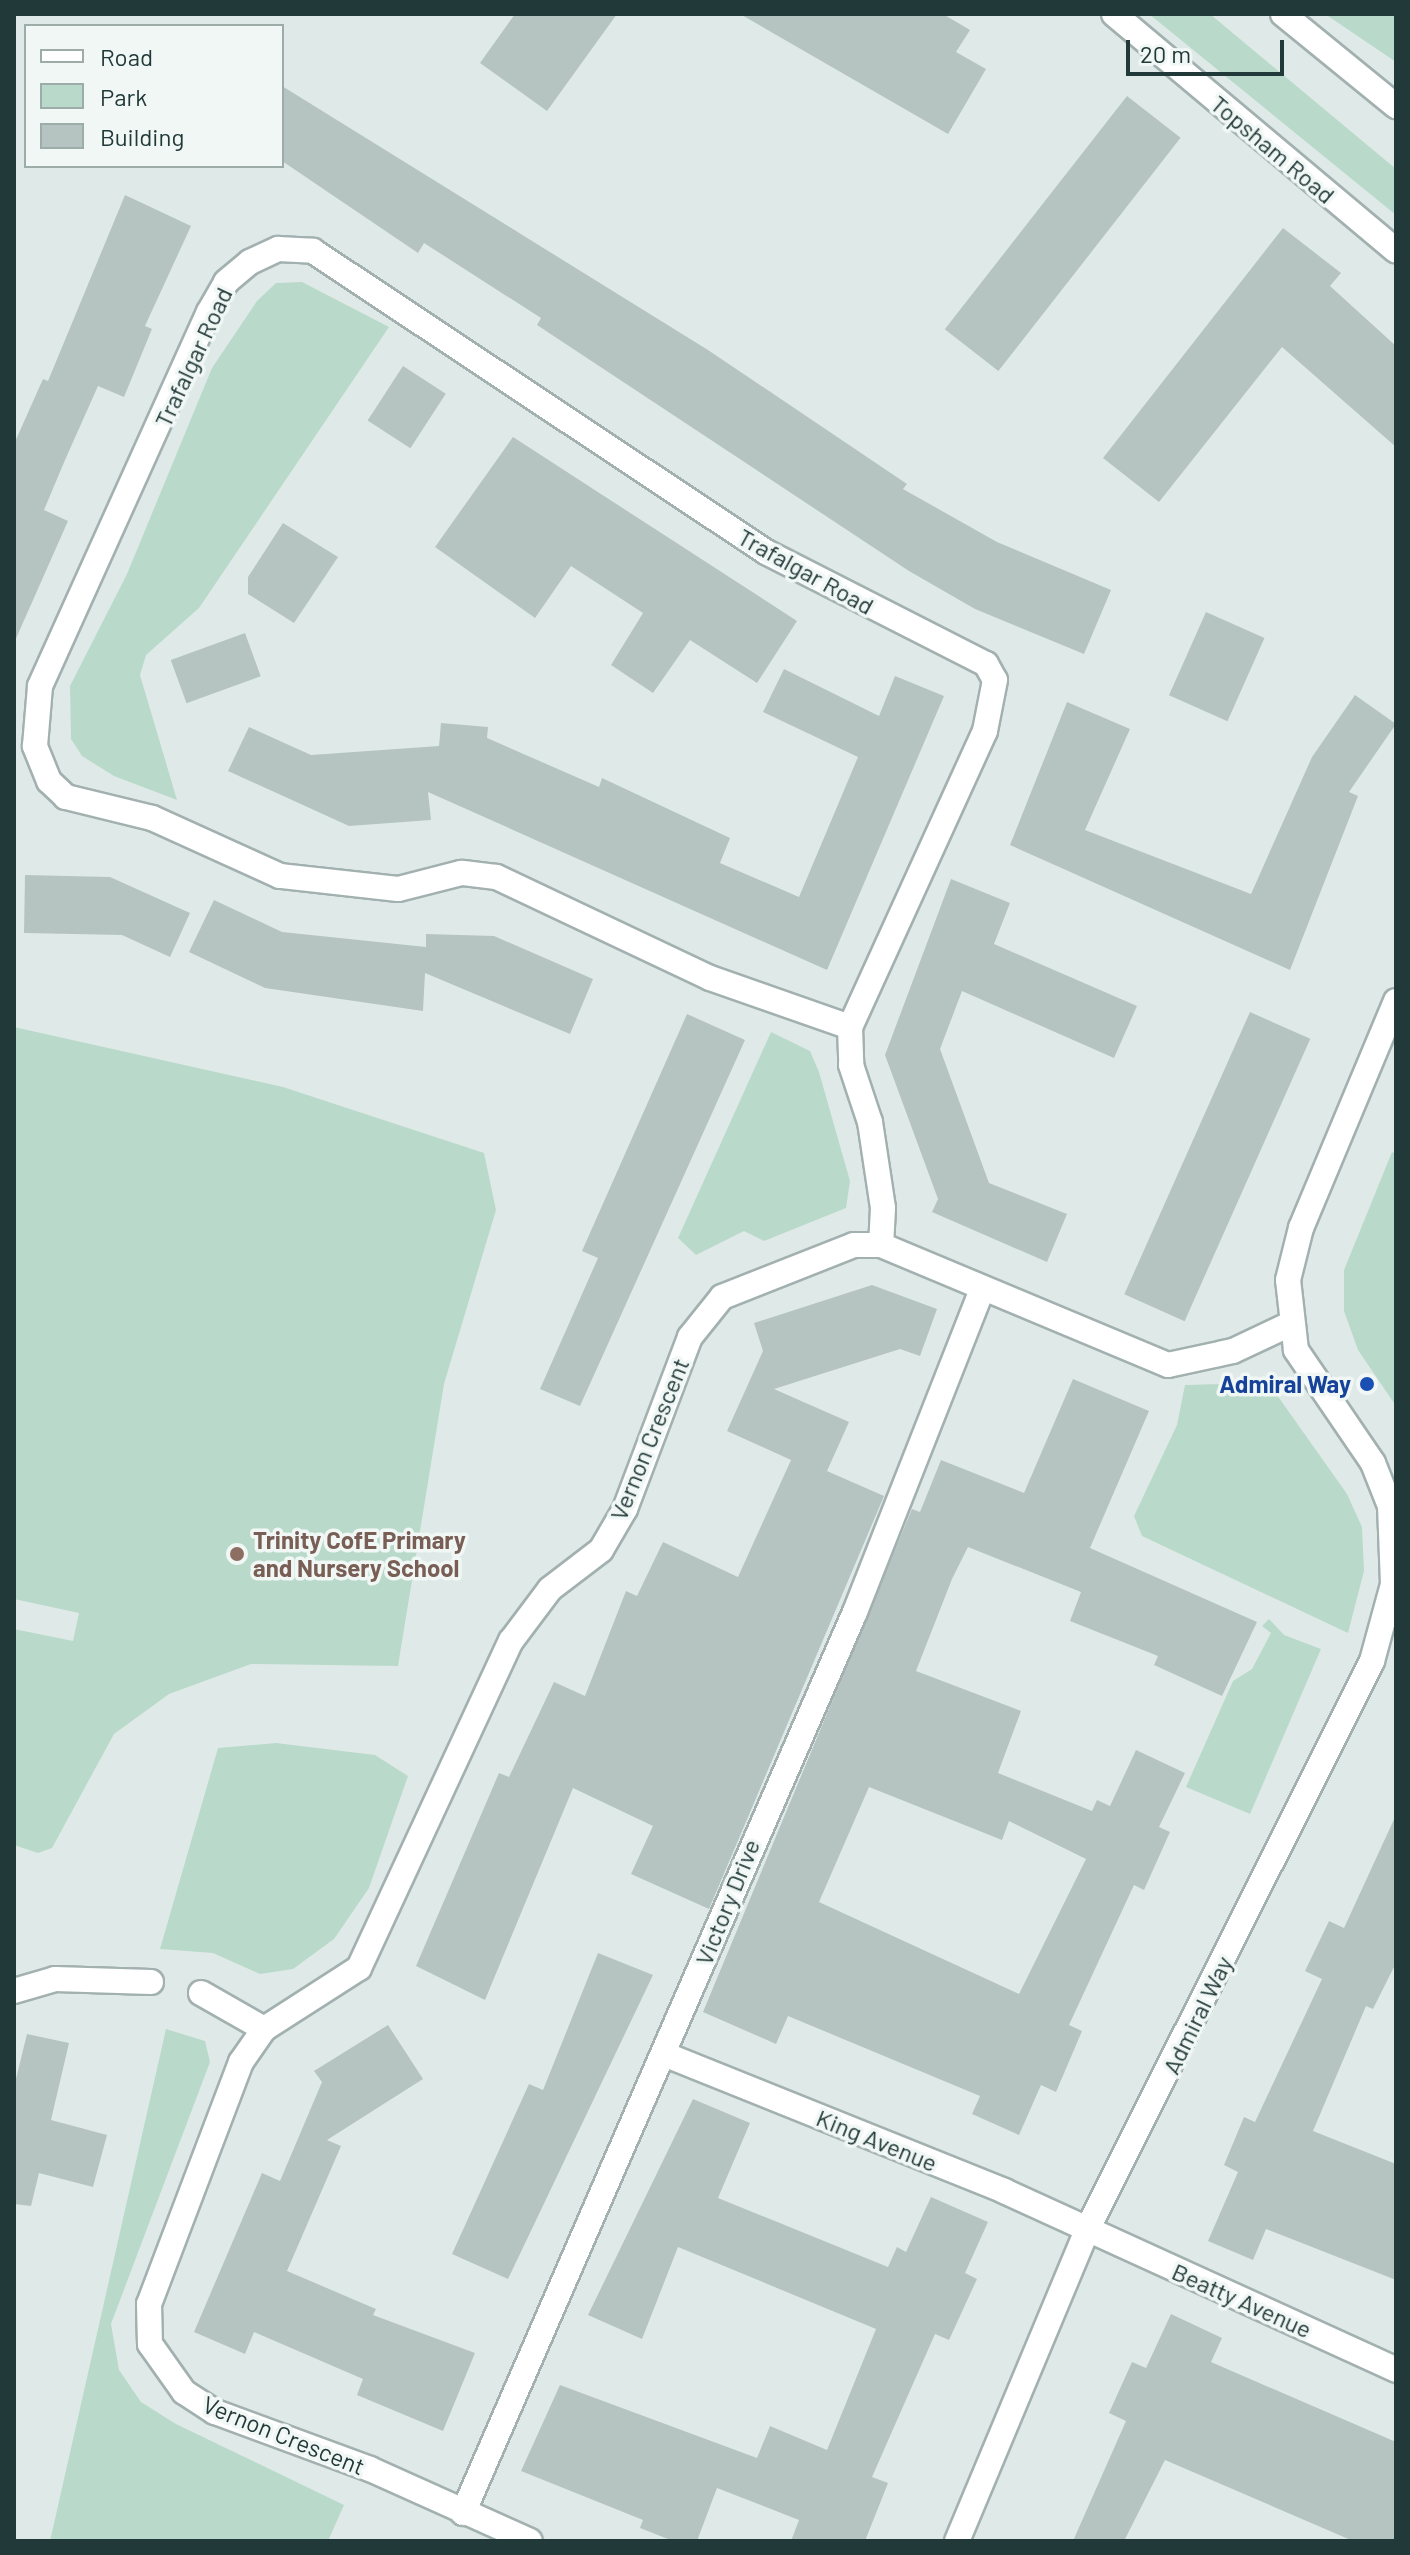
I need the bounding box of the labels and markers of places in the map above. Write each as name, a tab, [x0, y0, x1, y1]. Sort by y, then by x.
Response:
place label: Admiral Way	[1219, 1370, 1351, 1398]
marker: Admiral Way	[1358, 1375, 1376, 1393]
place label: Trinity CofE Primary and Nursery School	[253, 1526, 466, 1582]
marker: Trinity CofE Primary and Nursery School	[228, 1545, 246, 1563]

